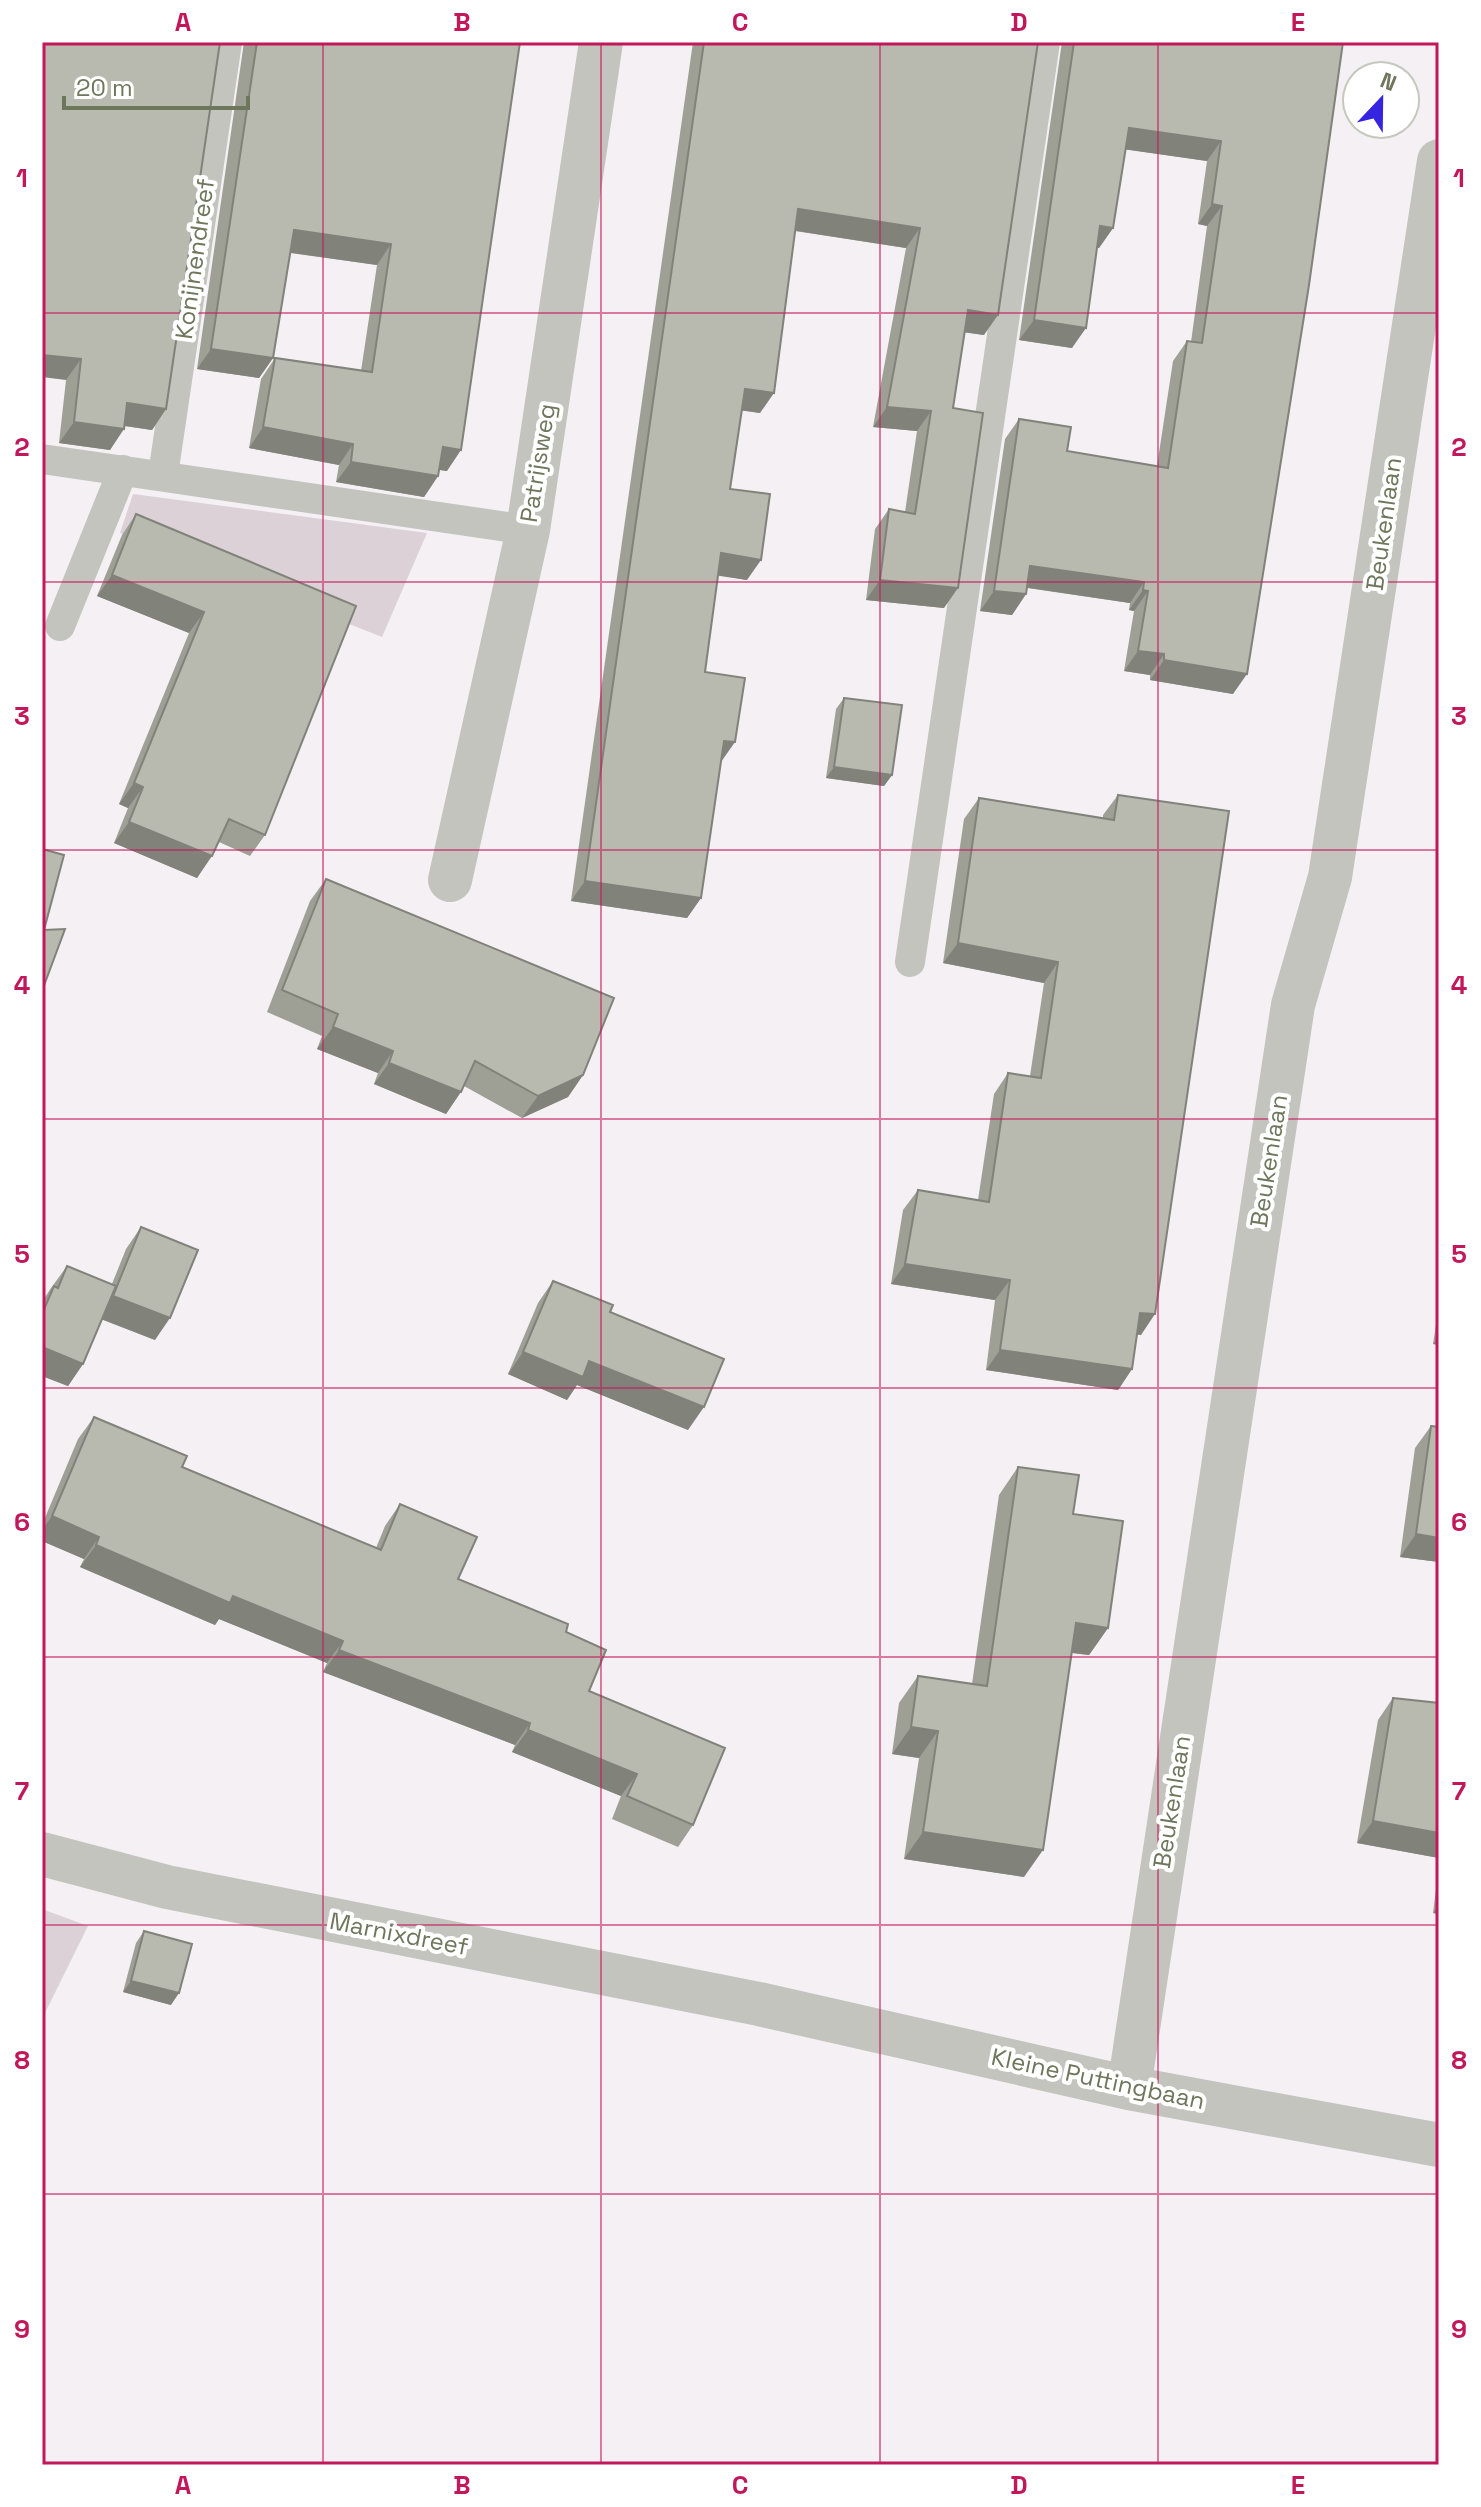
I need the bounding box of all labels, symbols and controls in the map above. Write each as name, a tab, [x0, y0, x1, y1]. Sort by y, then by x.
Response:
text: A	[175, 5, 192, 39]
text: B	[453, 5, 471, 39]
text: C	[732, 5, 748, 39]
text: D	[1010, 5, 1028, 39]
text: E	[1291, 5, 1305, 39]
scale bar	[64, 60, 248, 110]
north arrow	[1341, 60, 1421, 140]
text: N	[1376, 66, 1401, 97]
text: 20 m	[76, 72, 133, 103]
text: 1	[16, 161, 28, 195]
text: 1	[1453, 161, 1465, 195]
street label: Konijnendreef	[168, 177, 221, 341]
street label: Patrijsweg	[513, 401, 562, 525]
text: 2	[14, 430, 30, 464]
text: 2	[1451, 430, 1467, 464]
street label: Beukenlaan	[1359, 455, 1408, 593]
text: 3	[14, 699, 30, 733]
text: 3	[1451, 699, 1467, 733]
text: 4	[14, 968, 30, 1002]
text: 4	[1451, 968, 1467, 1002]
street label: Beukenlaan	[1243, 1092, 1294, 1230]
text: 5	[14, 1237, 30, 1271]
text: 5	[1451, 1237, 1467, 1271]
text: 6	[14, 1505, 30, 1539]
text: 6	[1451, 1505, 1467, 1539]
street label: Beukenlaan	[1146, 1733, 1197, 1871]
text: 7	[15, 1774, 29, 1808]
text: 7	[1452, 1774, 1466, 1808]
street label: Marnixdreef	[327, 1905, 471, 1962]
street label: Kleine Puttingbaan	[989, 2041, 1208, 2116]
text: 8	[14, 2043, 30, 2077]
text: 8	[1451, 2043, 1467, 2077]
text: 9	[14, 2312, 30, 2346]
text: 9	[1451, 2312, 1467, 2346]
text: A	[175, 2468, 192, 2502]
text: B	[453, 2468, 471, 2502]
text: C	[732, 2468, 748, 2502]
text: D	[1010, 2468, 1028, 2502]
text: E	[1291, 2468, 1305, 2502]

